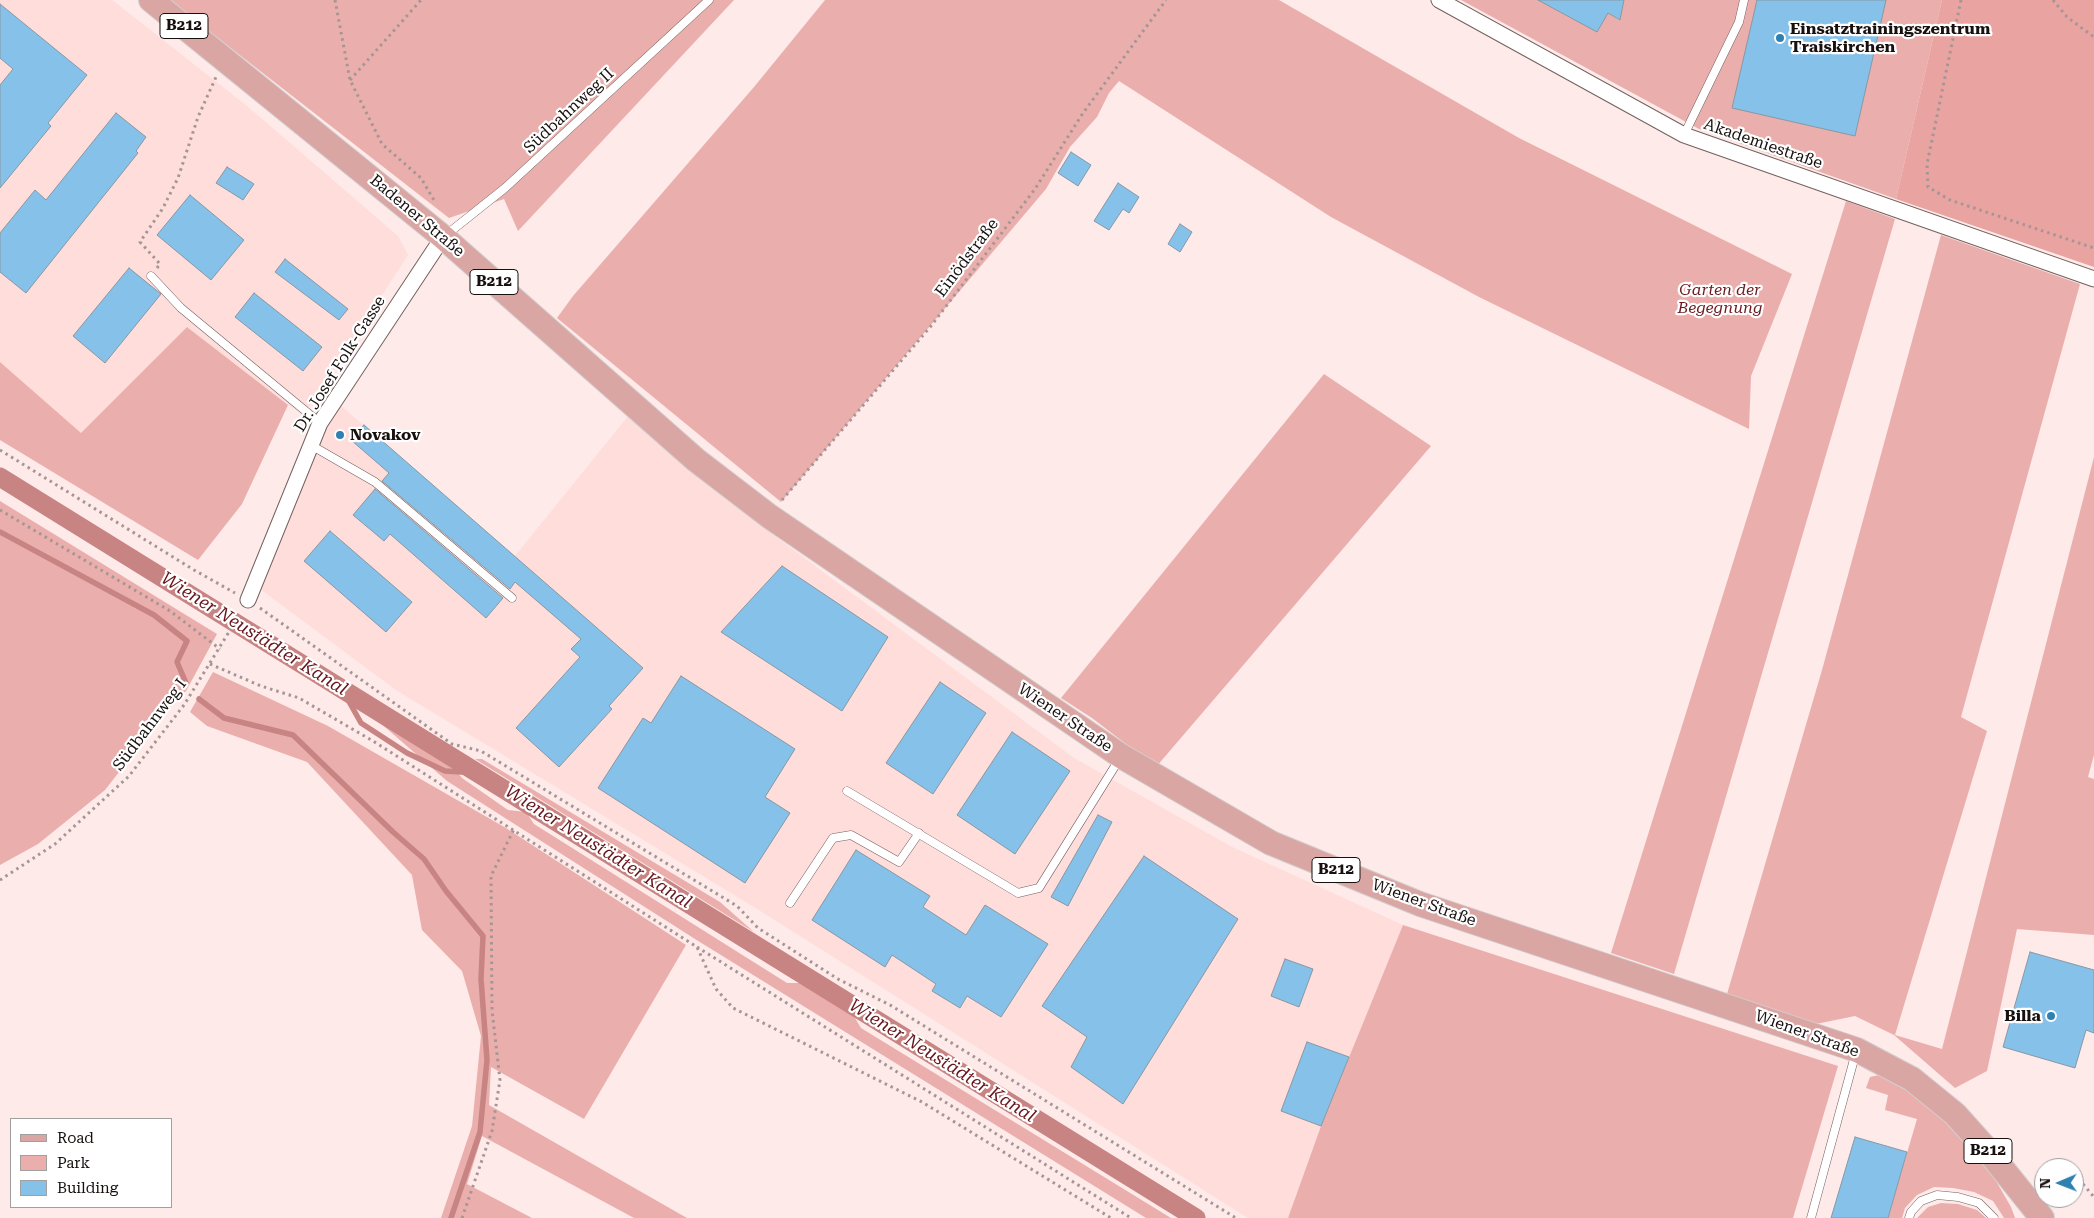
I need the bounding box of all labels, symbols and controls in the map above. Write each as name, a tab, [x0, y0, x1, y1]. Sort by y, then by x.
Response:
road number: B212	[160, 14, 208, 38]
place label: Einsatztrainingszentrum Traiskirchen	[1790, 19, 1990, 57]
marker: Einsatztrainingszentrum Traiskirchen	[1774, 32, 1786, 44]
street label: Südbahnweg II	[520, 64, 618, 158]
street label: Akademiestraße	[1701, 115, 1825, 173]
street label: Badener Straße	[366, 171, 468, 261]
street label: Einödstraße	[931, 215, 1003, 301]
road number: B212	[470, 270, 518, 294]
park label: Garten der Begegnung	[1677, 280, 1763, 318]
street label: Dr. Josef Folk-Gasse	[290, 292, 390, 436]
place label: Novakov	[350, 425, 421, 445]
marker: Novakov	[334, 429, 346, 441]
water label: Wiener Neustädter Kanal	[157, 568, 351, 700]
street label: Südbahnweg I	[109, 675, 191, 775]
street label: Wiener Straße	[1014, 679, 1116, 757]
water label: Wiener Neustädter Kanal	[501, 781, 695, 913]
road number: B212	[1312, 858, 1360, 882]
street label: Wiener Straße	[1369, 875, 1479, 931]
water label: Wiener Neustädter Kanal	[845, 995, 1039, 1127]
street label: Wiener Straße	[1752, 1006, 1862, 1062]
place label: Billa	[2004, 1006, 2041, 1026]
marker: Billa	[2045, 1010, 2057, 1022]
legend	[10, 1118, 172, 1208]
text: Road	[57, 1129, 94, 1147]
road number: B212	[1964, 1138, 2012, 1164]
text: Park	[57, 1154, 90, 1172]
north arrow	[2034, 1158, 2084, 1208]
text: N	[2037, 1178, 2053, 1189]
text: Building	[57, 1179, 118, 1197]

